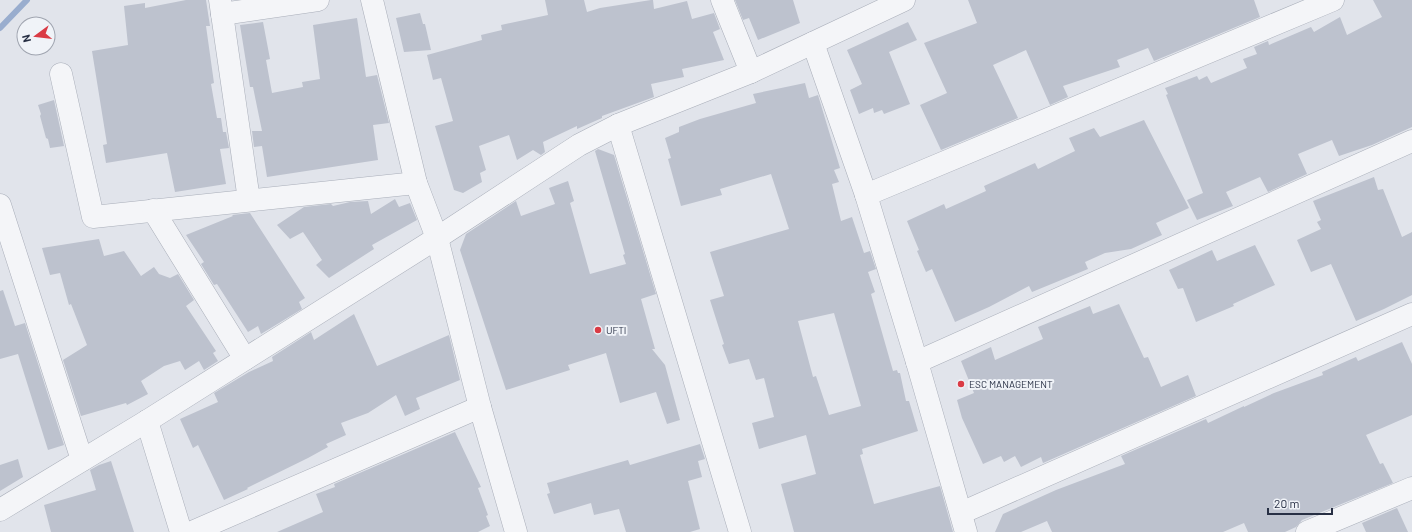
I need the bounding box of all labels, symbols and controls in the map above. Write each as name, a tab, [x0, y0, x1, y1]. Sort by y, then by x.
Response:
north arrow	[16, 16, 56, 56]
text: N	[19, 33, 33, 44]
place label: UFTI	[606, 324, 626, 336]
marker: UFTI	[593, 325, 603, 335]
place label: ESC MANAGEMENT	[969, 378, 1053, 390]
marker: ESC MANAGEMENT	[956, 379, 966, 389]
scale bar	[1268, 490, 1332, 516]
text: 20 m	[1274, 496, 1300, 510]

